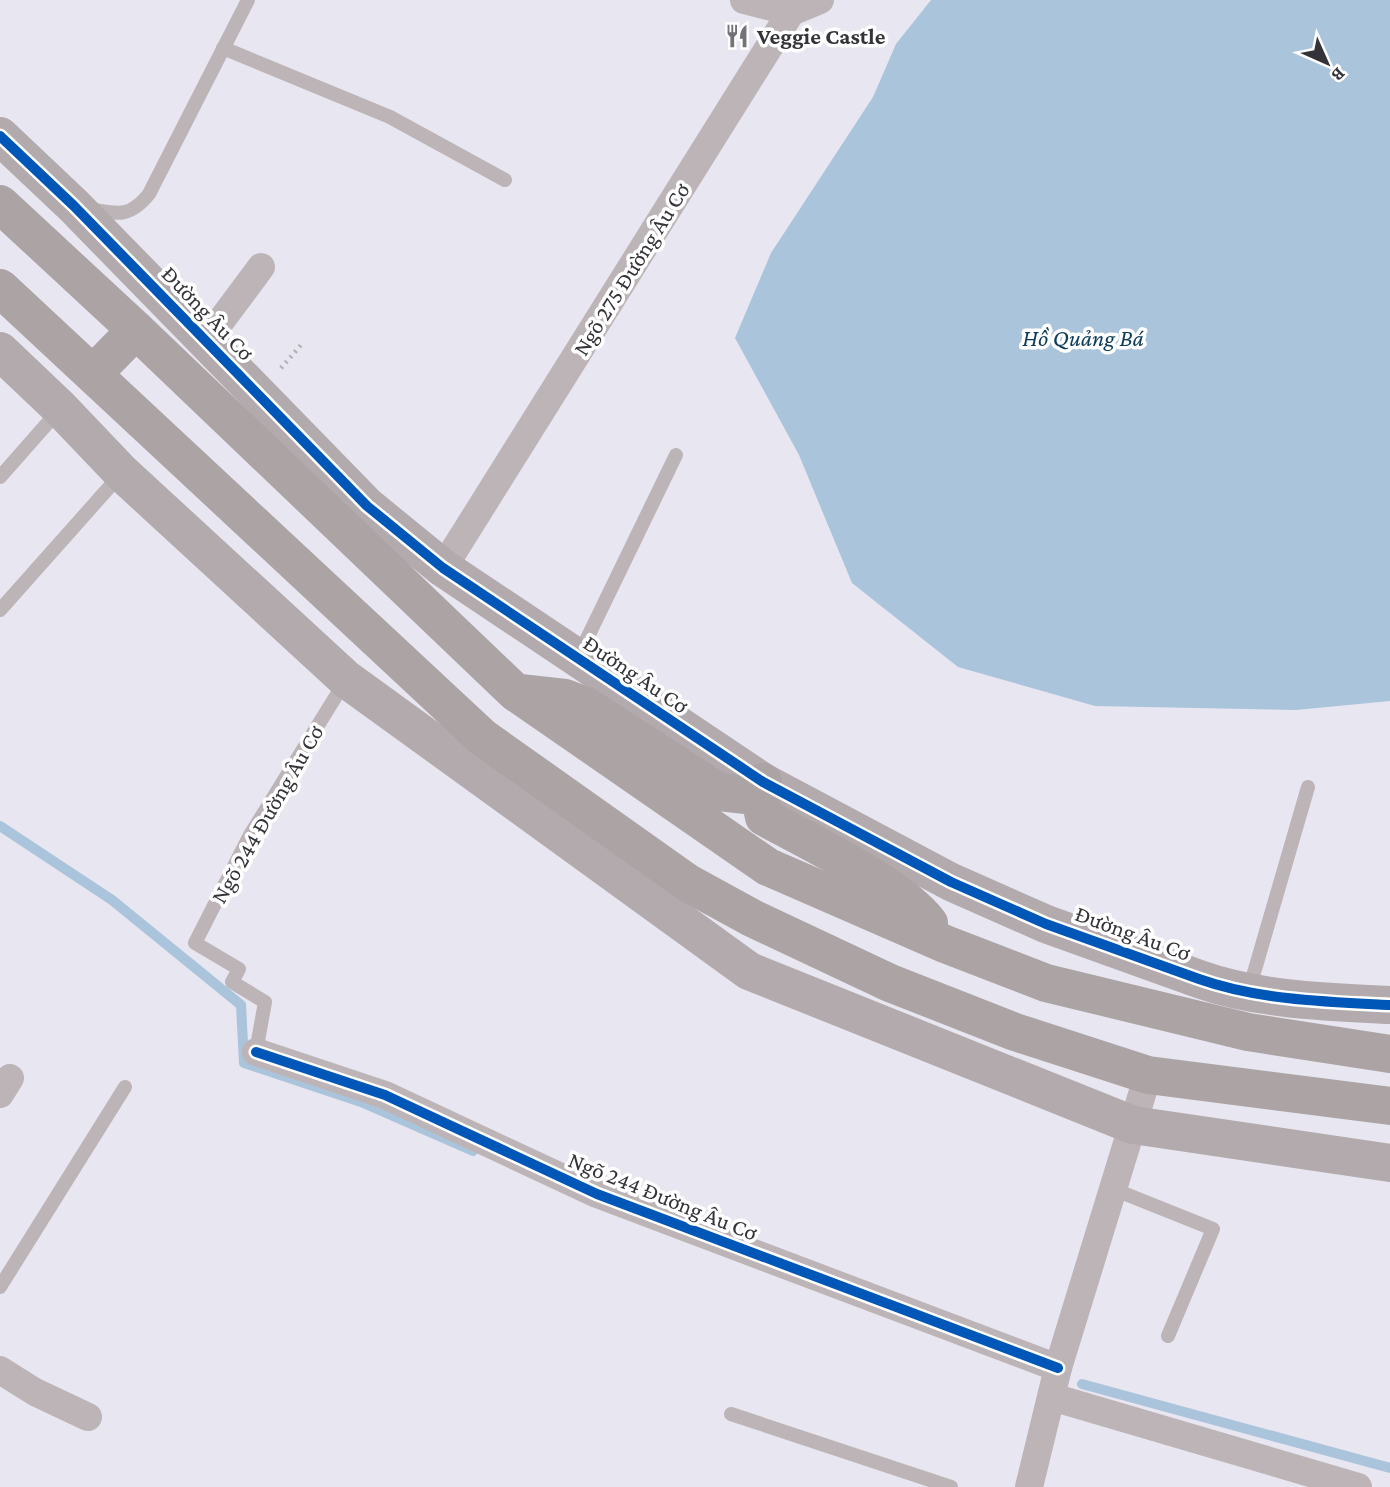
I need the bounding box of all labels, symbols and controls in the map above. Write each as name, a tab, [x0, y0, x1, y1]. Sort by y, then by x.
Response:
restaurant icon: Veggie Castle	[723, 22, 751, 50]
place label: Veggie Castle	[756, 23, 886, 49]
north arrow	[1292, 28, 1362, 98]
text: B	[1327, 63, 1350, 86]
street label: Ngõ 275 Đường Âu Cơ	[567, 178, 695, 360]
street label: Đường Âu Cơ	[157, 260, 259, 366]
water label: Hồ Quảng Bá	[1022, 324, 1145, 351]
street label: Đường Âu Cơ	[579, 629, 693, 719]
street label: Ngõ 244 Đường Âu Cơ	[205, 720, 329, 908]
street label: Đường Âu Cơ	[1072, 900, 1194, 966]
street label: Ngõ 244 Đường Âu Cơ	[565, 1146, 761, 1246]

